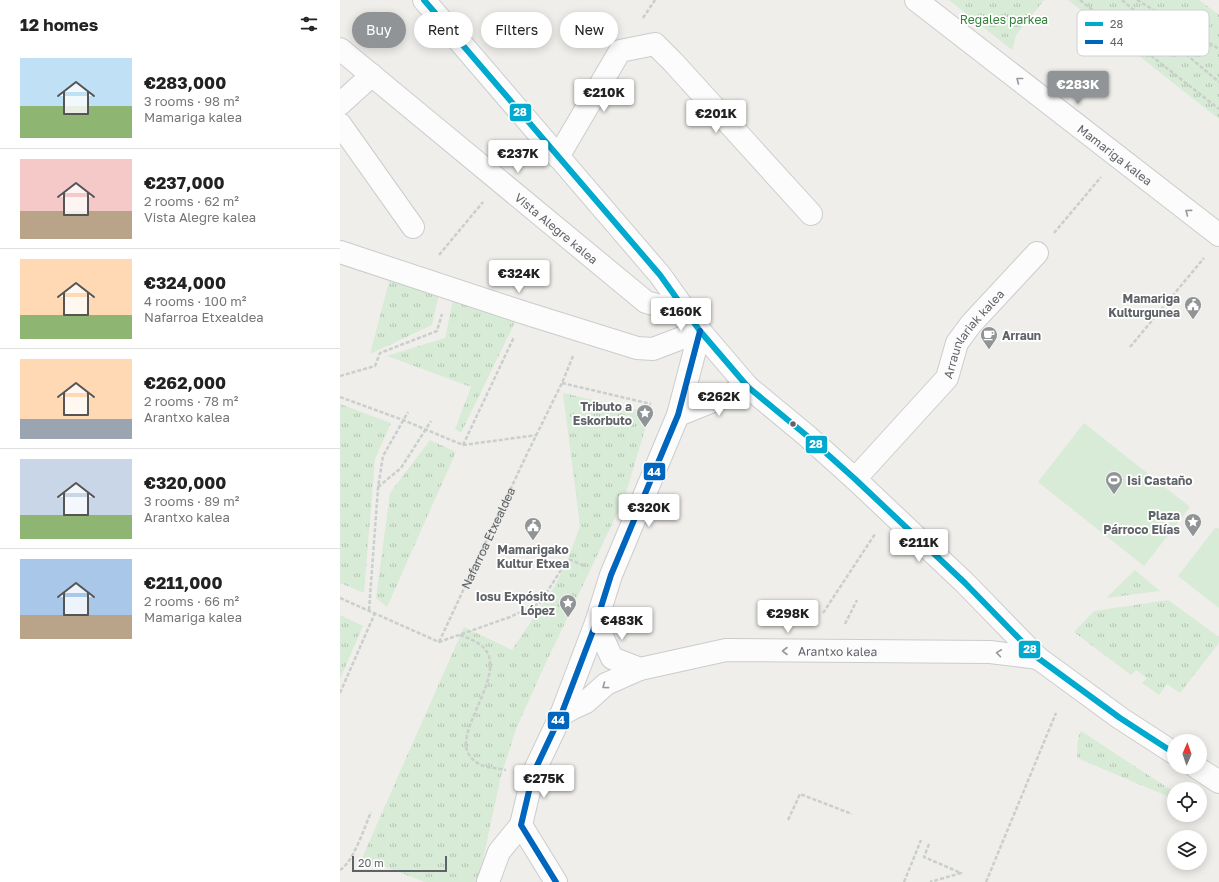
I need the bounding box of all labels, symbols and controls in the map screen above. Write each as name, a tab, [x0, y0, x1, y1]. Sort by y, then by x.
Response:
legend	[1077, 10, 1209, 56]
chip: Buy	[352, 12, 406, 48]
chip: Rent	[414, 12, 473, 48]
chip: Filters	[481, 12, 552, 48]
chip: New	[560, 12, 618, 48]
park label: Regales parkea	[960, 12, 1048, 27]
icon: filters	[298, 13, 320, 35]
text: 12 homes	[20, 14, 98, 35]
text: 28	[1110, 17, 1123, 30]
text: 44	[1110, 35, 1124, 48]
pin: €283K	[1050, 71, 1106, 105]
text: €283,000	[144, 72, 226, 93]
icon: home	[52, 74, 100, 122]
text: €283K	[1057, 76, 1099, 92]
one-way arrow	[1016, 78, 1023, 85]
pin: €210K	[576, 79, 632, 113]
text: €210K	[583, 84, 625, 100]
text: 3 rooms · 98 m²	[144, 93, 239, 109]
pin: €201K	[688, 100, 744, 134]
line badge: 28	[509, 103, 532, 122]
text: 28	[513, 105, 527, 118]
text: €201K	[695, 105, 737, 121]
text: Mamariga kalea	[144, 109, 242, 125]
street label: Mamariga kalea	[1075, 121, 1156, 188]
pin: €237K	[490, 140, 546, 174]
text: €237K	[497, 145, 539, 161]
text: €237,000	[144, 172, 225, 193]
icon: home	[52, 175, 100, 223]
street label: Vista Alegre kalea	[512, 189, 601, 267]
text: 2 rooms · 62 m²	[144, 193, 239, 209]
text: Vista Alegre kalea	[144, 209, 256, 225]
one-way arrow	[1185, 209, 1192, 216]
pin: €324K	[491, 260, 547, 294]
text: €324K	[498, 265, 540, 281]
text: €324,000	[144, 272, 226, 293]
icon: home	[52, 275, 100, 323]
street label: Arraunlariak kalea	[940, 286, 1007, 380]
place label: Mamariga Kulturgunea	[1108, 291, 1180, 320]
text: 4 rooms · 100 m²	[144, 293, 246, 309]
public building icon: Mamariga Kulturgunea	[1183, 295, 1203, 320]
pin: €160K	[653, 298, 709, 332]
text: €160K	[660, 303, 702, 319]
text: Nafarroa Etxealdea	[144, 309, 264, 325]
cafe icon: Arraun	[979, 325, 999, 350]
place label: Arraun	[1002, 328, 1041, 343]
text: €262,000	[144, 372, 226, 393]
icon: home	[52, 375, 100, 423]
pin: €262K	[691, 383, 747, 417]
text: €262K	[698, 388, 740, 404]
text: 2 rooms · 78 m²	[144, 393, 238, 409]
place label: Tributo a Eskorbuto	[573, 399, 632, 428]
place icon: Tributo a Eskorbuto	[635, 403, 655, 428]
text: Arantxo kalea	[144, 409, 230, 425]
unlabelled marker	[788, 419, 798, 429]
line badge: 28	[805, 435, 828, 454]
text: 28	[809, 437, 823, 450]
line badge: 44	[643, 462, 666, 481]
text: 44	[647, 465, 661, 478]
sports icon: Isi Castaño	[1104, 470, 1124, 495]
text: €320,000	[144, 472, 226, 493]
place label: Isi Castaño	[1127, 473, 1192, 488]
icon: home	[52, 475, 100, 523]
street label: Nafarroa Etxealdea	[458, 485, 518, 591]
text: 3 rooms · 89 m²	[144, 493, 239, 509]
pin: €320K	[621, 494, 677, 528]
text: €320K	[628, 499, 670, 515]
place label: Plaza Párroco Elías	[1103, 508, 1180, 537]
text: Arantxo kalea	[144, 509, 230, 525]
place icon: Plaza Párroco Elías	[1183, 512, 1203, 537]
public building icon: Mamarigako Kultur Etxea	[523, 516, 543, 541]
pin: €211K	[891, 529, 947, 563]
text: €211K	[899, 534, 939, 550]
place label: Mamarigako Kultur Etxea	[497, 542, 569, 571]
text: €211,000	[144, 572, 222, 593]
icon: home	[52, 575, 100, 623]
place label: Iosu Expósito López	[476, 589, 555, 618]
text: 2 rooms · 66 m²	[144, 593, 239, 609]
place icon: Iosu Expósito López	[558, 593, 578, 618]
pin: €298K	[760, 600, 816, 634]
text: €298K	[766, 605, 810, 621]
pin: €483K	[594, 607, 650, 641]
text: Mamariga kalea	[144, 609, 242, 625]
text: €483K	[601, 612, 643, 628]
line badge: 28	[1018, 640, 1041, 659]
text: 28	[1023, 642, 1037, 655]
street label: Arantxo kalea	[798, 643, 877, 659]
one-way arrow	[782, 647, 788, 655]
one-way arrow	[996, 649, 1002, 658]
one-way arrow	[603, 681, 610, 688]
line badge: 44	[547, 711, 570, 730]
text: 44	[551, 713, 565, 726]
north arrow	[1167, 734, 1207, 774]
map controls	[1167, 734, 1207, 870]
pin: €275K	[516, 765, 572, 799]
text: €275K	[523, 770, 565, 786]
button: locate	[1167, 782, 1207, 822]
button: layers	[1167, 830, 1207, 870]
scale bar	[352, 854, 447, 873]
text: 20 m	[358, 856, 384, 869]

